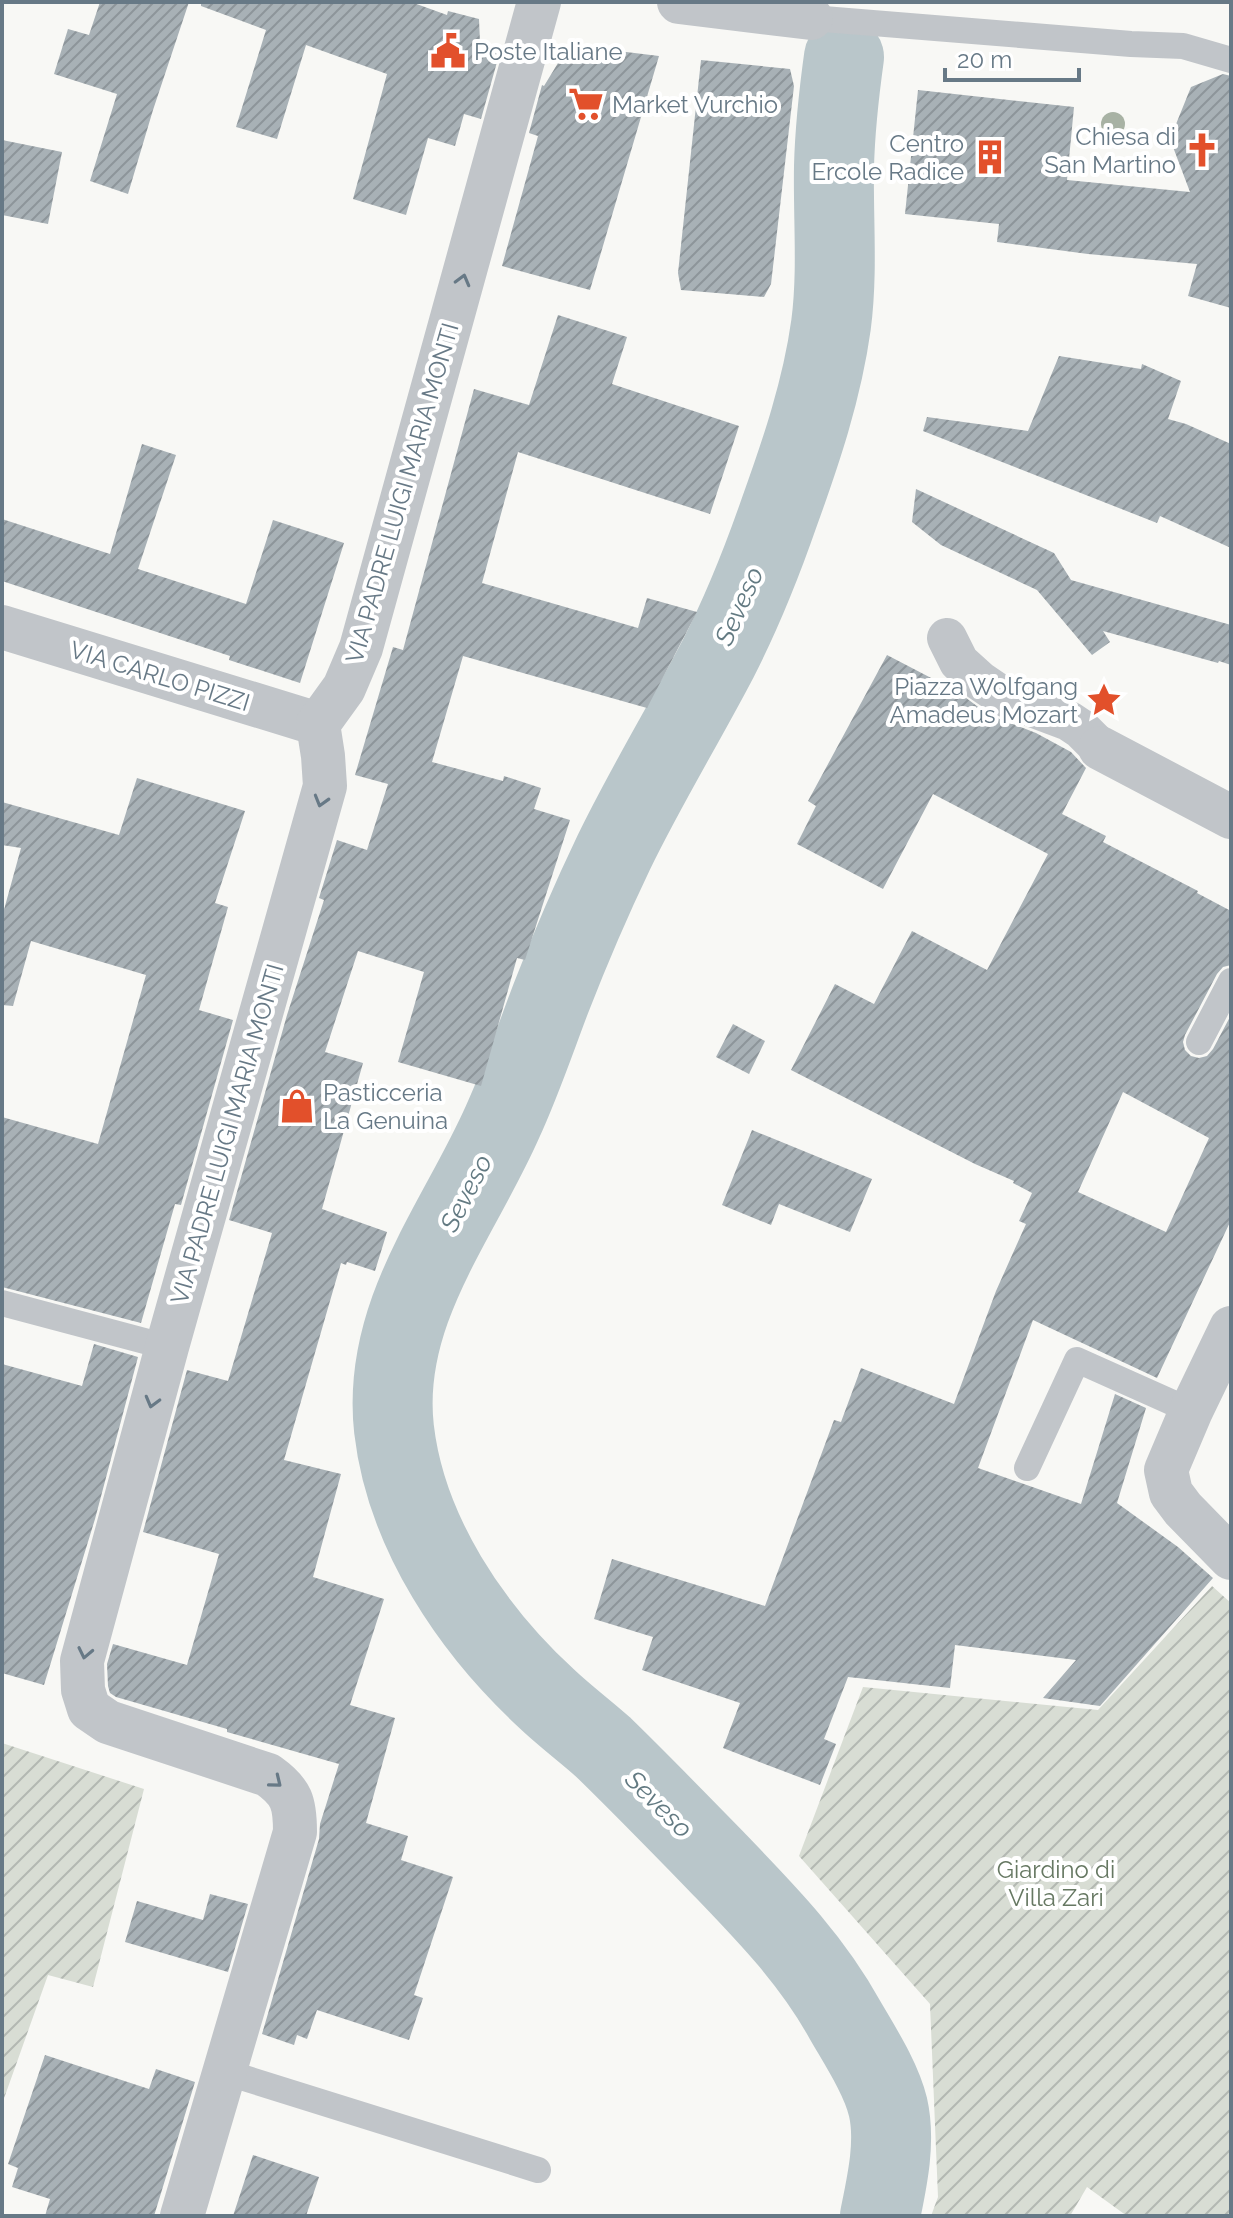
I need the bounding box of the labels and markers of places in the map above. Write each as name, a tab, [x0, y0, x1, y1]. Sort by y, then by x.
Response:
public building icon: Poste Italiane	[429, 32, 467, 70]
place label: Poste Italiane	[474, 37, 622, 66]
supermarket icon: Market Vurchio	[567, 85, 605, 123]
place label: Market Vurchio	[612, 90, 778, 119]
place label: Chiesa di San Martino	[1044, 122, 1176, 179]
place label: Centro Ercole Radice	[812, 129, 964, 186]
church icon: Chiesa di San Martino	[1183, 131, 1221, 169]
building icon: Centro Ercole Radice	[971, 138, 1009, 176]
place label: Piazza Wolfgang Amadeus Mozart	[889, 672, 1078, 729]
place icon: Piazza Wolfgang Amadeus Mozart	[1085, 681, 1123, 719]
place label: Pasticceria La Genuina	[323, 1078, 448, 1135]
shop icon: Pasticceria La Genuina	[278, 1087, 316, 1125]

